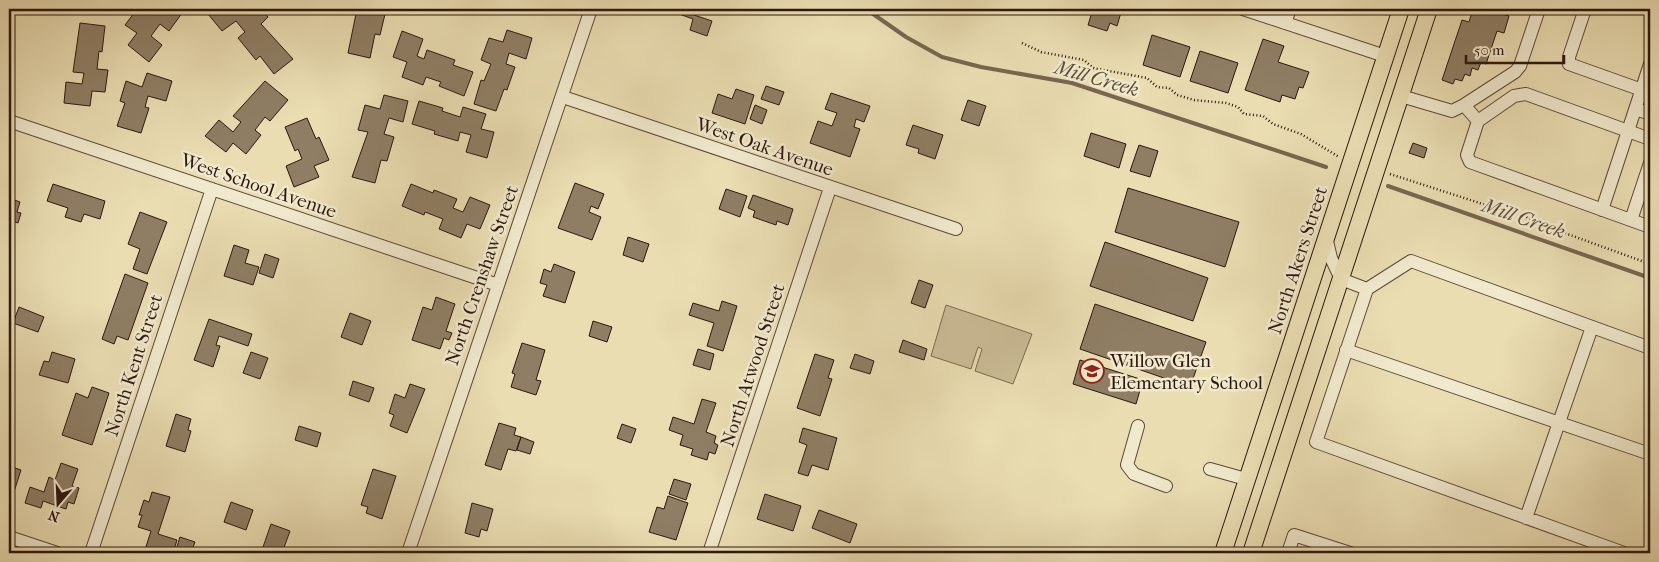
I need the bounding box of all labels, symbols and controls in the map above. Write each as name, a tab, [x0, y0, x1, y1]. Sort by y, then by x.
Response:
scale bar	[1466, 32, 1564, 64]
text: 50 m	[1474, 41, 1505, 59]
water label: Mill Creek	[1050, 55, 1142, 101]
street label: West Oak Avenue	[692, 113, 836, 181]
street label: West School Avenue	[177, 149, 339, 223]
street label: North Crenshaw Street	[441, 182, 523, 368]
street label: North Akers Street	[1264, 184, 1332, 337]
water label: Mill Creek	[1477, 193, 1568, 243]
street label: North Atwood Street	[716, 281, 790, 449]
street label: North Kent Street	[101, 291, 167, 439]
place label: Willow Glen Elementary School	[1109, 350, 1263, 394]
school or university icon: Willow Glen Elementary School	[1079, 358, 1105, 384]
north arrow	[32, 480, 82, 530]
text: N	[46, 506, 62, 526]

